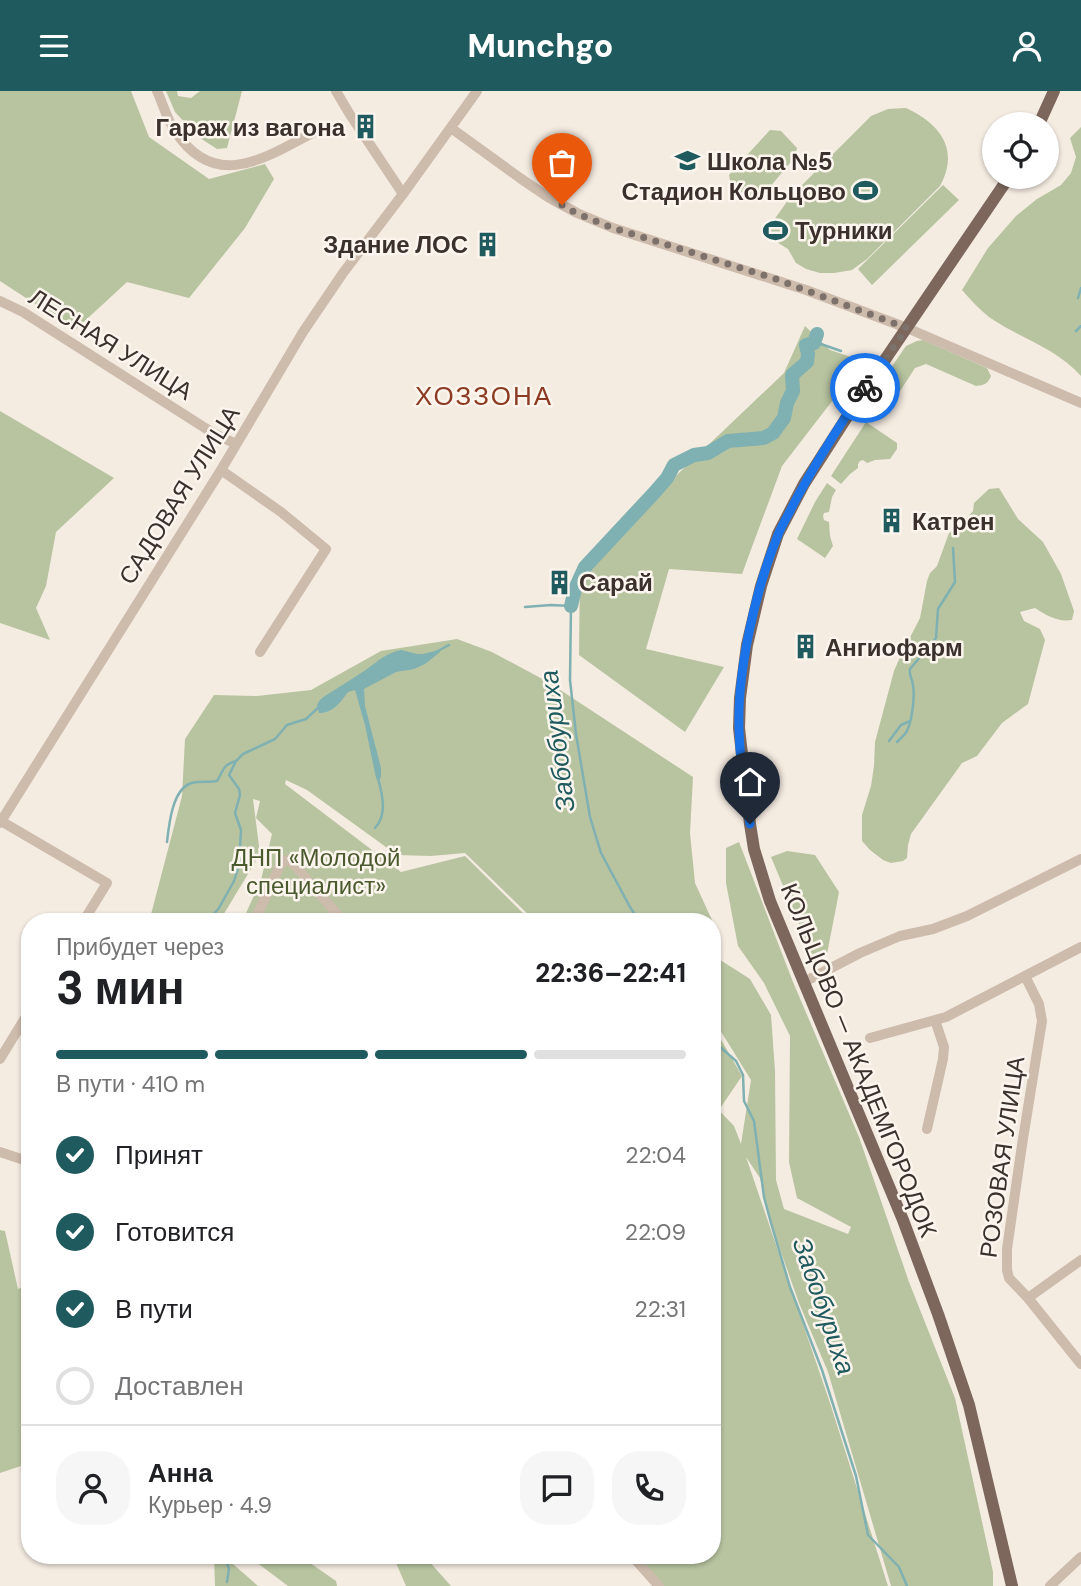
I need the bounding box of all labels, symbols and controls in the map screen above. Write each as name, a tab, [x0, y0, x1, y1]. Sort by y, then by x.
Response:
text: Munchgo	[468, 25, 613, 67]
icon: menu	[35, 27, 73, 65]
icon: person	[1008, 27, 1046, 65]
place label: Гараж из вагона	[155, 112, 346, 143]
map controls	[982, 112, 1059, 189]
button: locate	[982, 112, 1059, 189]
building icon: Гараж из вагона	[351, 113, 379, 141]
pin	[532, 133, 592, 205]
icon: bag	[543, 144, 581, 182]
place label: Школа №5	[707, 146, 833, 177]
school or university icon: Школа №5	[673, 147, 701, 175]
place label: Стадион Кольцово	[622, 176, 846, 207]
sports icon: Стадион Кольцово	[852, 177, 880, 205]
place label: Турники	[795, 215, 892, 246]
sports icon: Турники	[761, 216, 789, 244]
place label: Здание ЛОС	[323, 229, 468, 260]
building icon: Здание ЛОС	[474, 230, 502, 258]
street label: ЛЕСНАЯ УЛИЦА	[23, 281, 199, 407]
courier	[830, 353, 900, 423]
icon: bike	[846, 369, 884, 407]
district label: ХОЗЗОНА	[415, 379, 553, 413]
street label: САДОВАЯ УЛИЦА	[112, 400, 246, 590]
place label: Катрен	[912, 506, 995, 537]
building icon: Катрен	[878, 507, 906, 535]
place label: Сарай	[579, 567, 653, 598]
building icon: Сарай	[545, 568, 573, 596]
place label: Ангиофарм	[825, 632, 963, 663]
building icon: Ангиофарм	[791, 633, 819, 661]
water label: Забобуриха	[531, 668, 583, 814]
pin	[720, 752, 780, 824]
icon: home	[731, 763, 769, 801]
park label: ДНП «Молодой специалист»	[231, 842, 401, 901]
street label: КОЛЬЦОВО — АКАДЕМГОРОДОК	[774, 878, 944, 1242]
text: Прибудет через	[56, 932, 224, 962]
text: 22:36–22:41	[535, 956, 686, 990]
text: 3 мин	[56, 958, 185, 1018]
street label: РОЗОВАЯ УЛИЦА	[973, 1054, 1031, 1260]
text: В пути · 410 m	[56, 1069, 205, 1099]
icon: check	[56, 1136, 94, 1174]
text: Принят	[115, 1138, 203, 1172]
text: 22:04	[625, 1140, 686, 1170]
icon: check	[56, 1213, 94, 1251]
text: Готовится	[115, 1215, 234, 1249]
text: 22:09	[625, 1217, 686, 1247]
water label: Забобуриха	[785, 1233, 863, 1379]
icon: check	[56, 1290, 94, 1328]
text: В пути	[115, 1292, 193, 1326]
text: 22:31	[634, 1294, 686, 1324]
text: Доставлен	[115, 1369, 244, 1403]
button: person	[56, 1451, 130, 1525]
button: chat	[520, 1451, 594, 1525]
button: phone	[612, 1451, 686, 1525]
text: Анна	[148, 1456, 213, 1490]
text: Курьер · 4.9	[148, 1490, 272, 1520]

